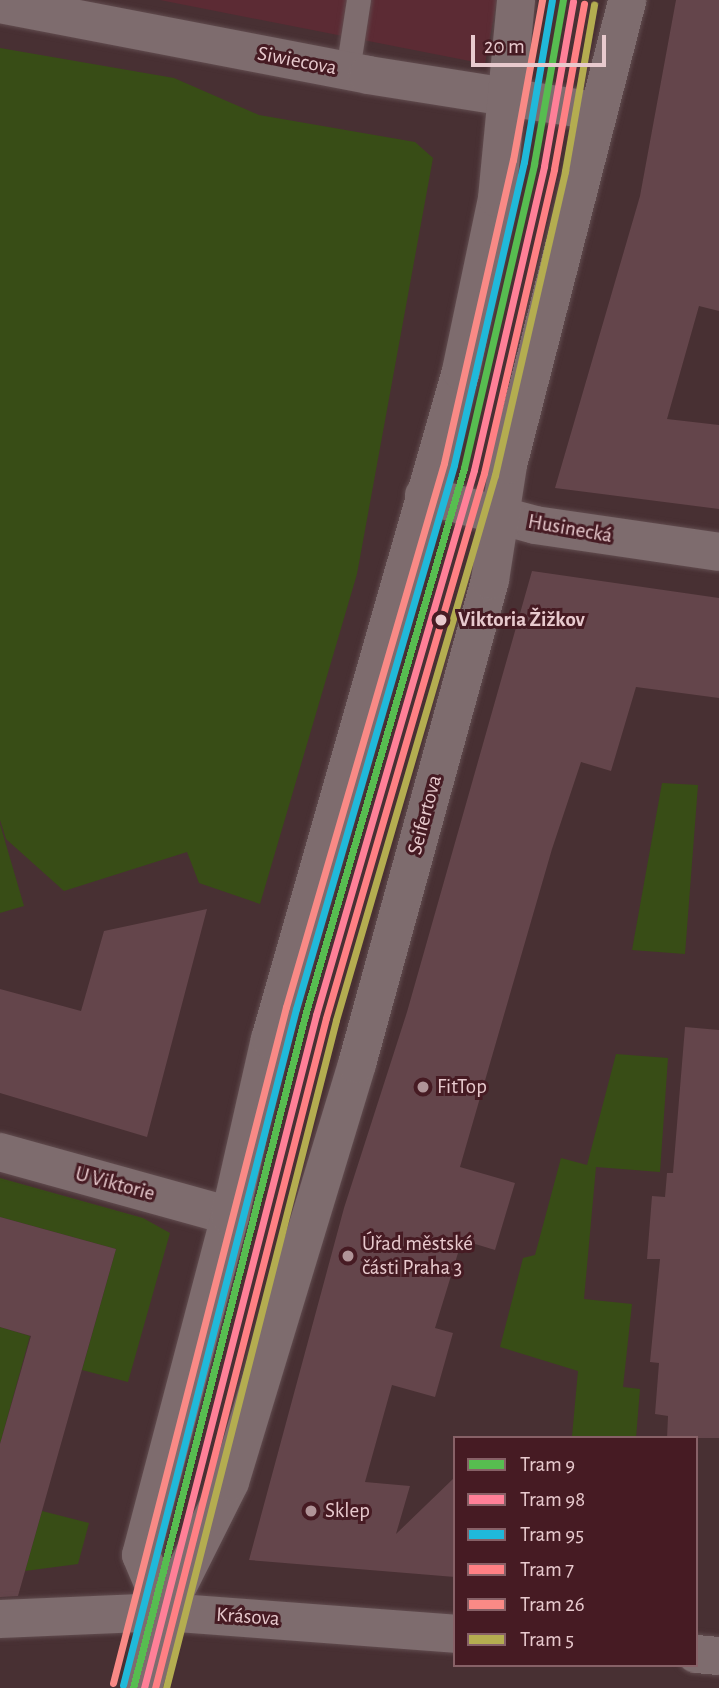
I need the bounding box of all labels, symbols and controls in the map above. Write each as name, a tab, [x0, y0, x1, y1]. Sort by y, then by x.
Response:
scale bar	[474, 21, 609, 65]
text: 20 m	[484, 36, 525, 57]
street label: Siwiecova	[255, 41, 339, 81]
street label: Husinecká	[526, 509, 614, 549]
place label: Viktoria Žižkov	[458, 607, 585, 633]
marker: Viktoria Žižkov	[430, 609, 452, 631]
street label: Seifertova	[402, 772, 448, 858]
place label: FitTop	[437, 1074, 487, 1100]
marker: FitTop	[415, 1079, 431, 1095]
street label: U Viktorie	[73, 1161, 157, 1207]
place label: Úřad městské části Praha 3	[362, 1231, 473, 1281]
marker: Úřad městské části Praha 3	[340, 1248, 356, 1264]
legend	[453, 1436, 698, 1667]
text: Tram 9	[520, 1454, 575, 1475]
text: Tram 98	[520, 1489, 585, 1510]
place label: Sklep	[325, 1498, 370, 1524]
marker: Sklep	[303, 1503, 319, 1519]
text: Tram 95	[520, 1524, 584, 1545]
text: Tram 7	[520, 1559, 574, 1580]
text: Tram 26	[520, 1594, 585, 1615]
street label: Krásova	[215, 1602, 281, 1632]
text: Tram 5	[520, 1629, 574, 1650]

